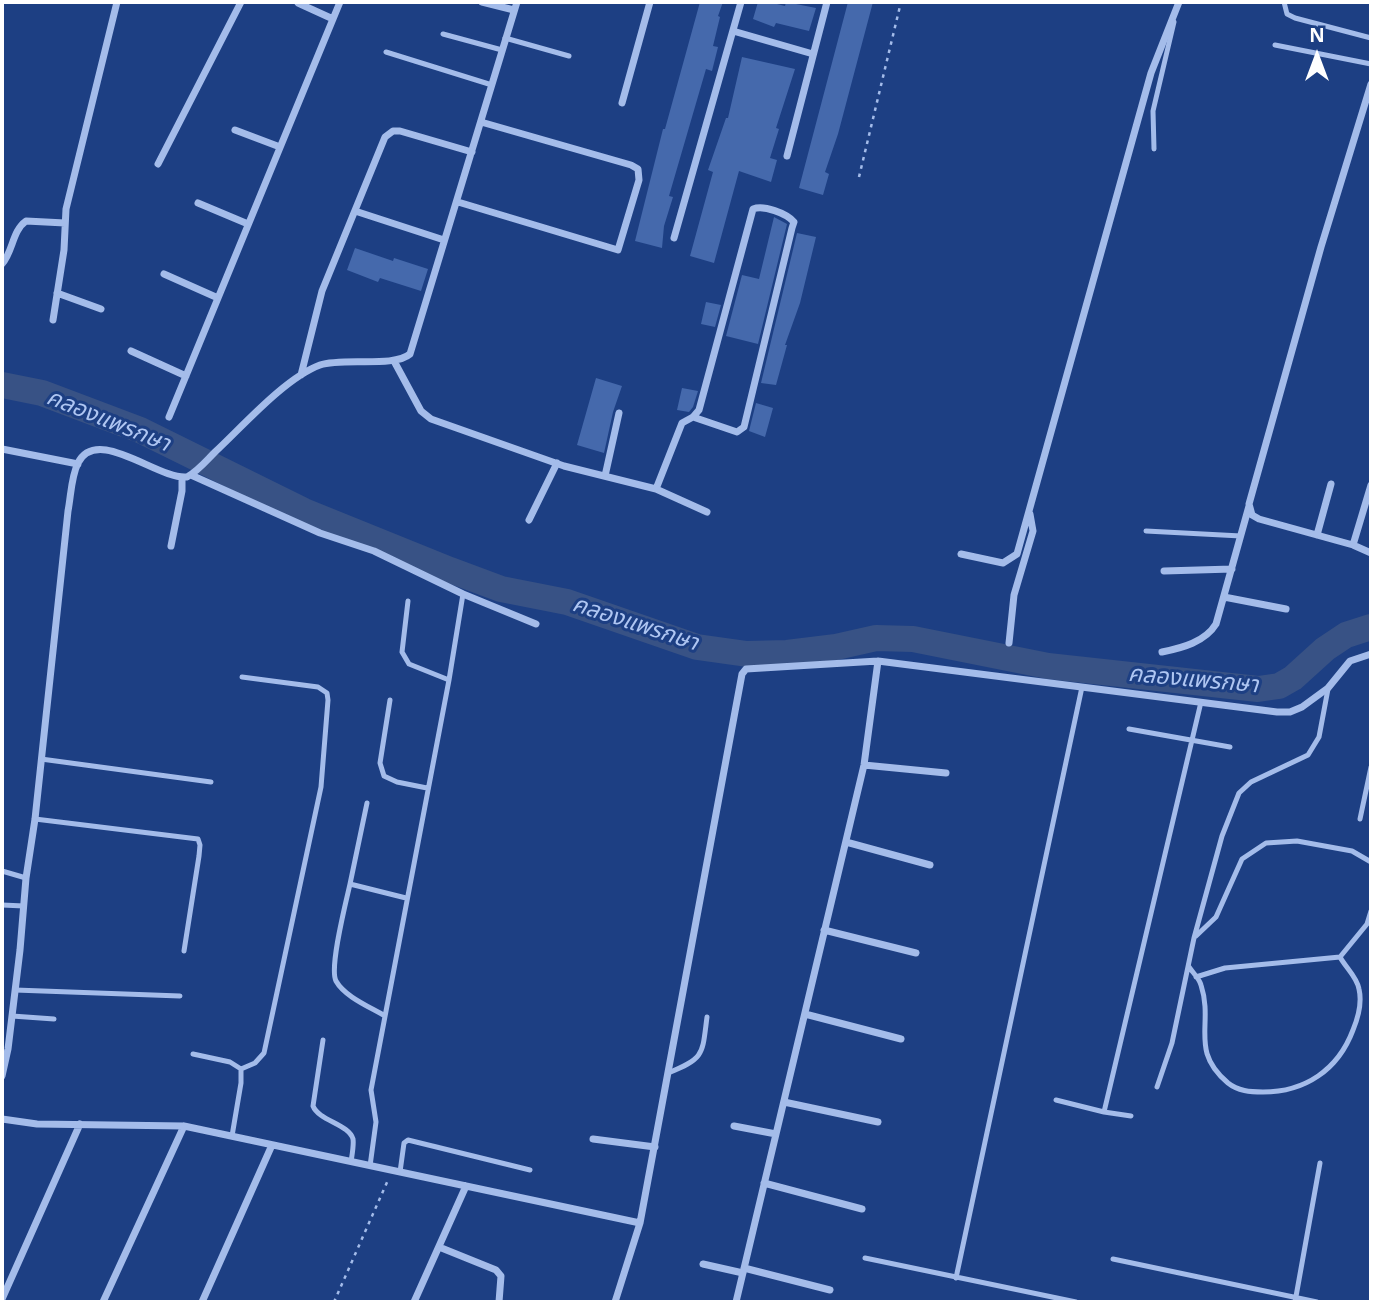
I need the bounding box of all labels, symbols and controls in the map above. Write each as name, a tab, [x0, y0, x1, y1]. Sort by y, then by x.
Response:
north arrow	[1282, 21, 1352, 91]
text: N	[1309, 22, 1325, 48]
water label: คลองแพรกษา	[42, 384, 174, 458]
water label: คลองแพรกษา	[569, 591, 701, 657]
water label: คลองแพรกษา	[1127, 661, 1259, 699]

